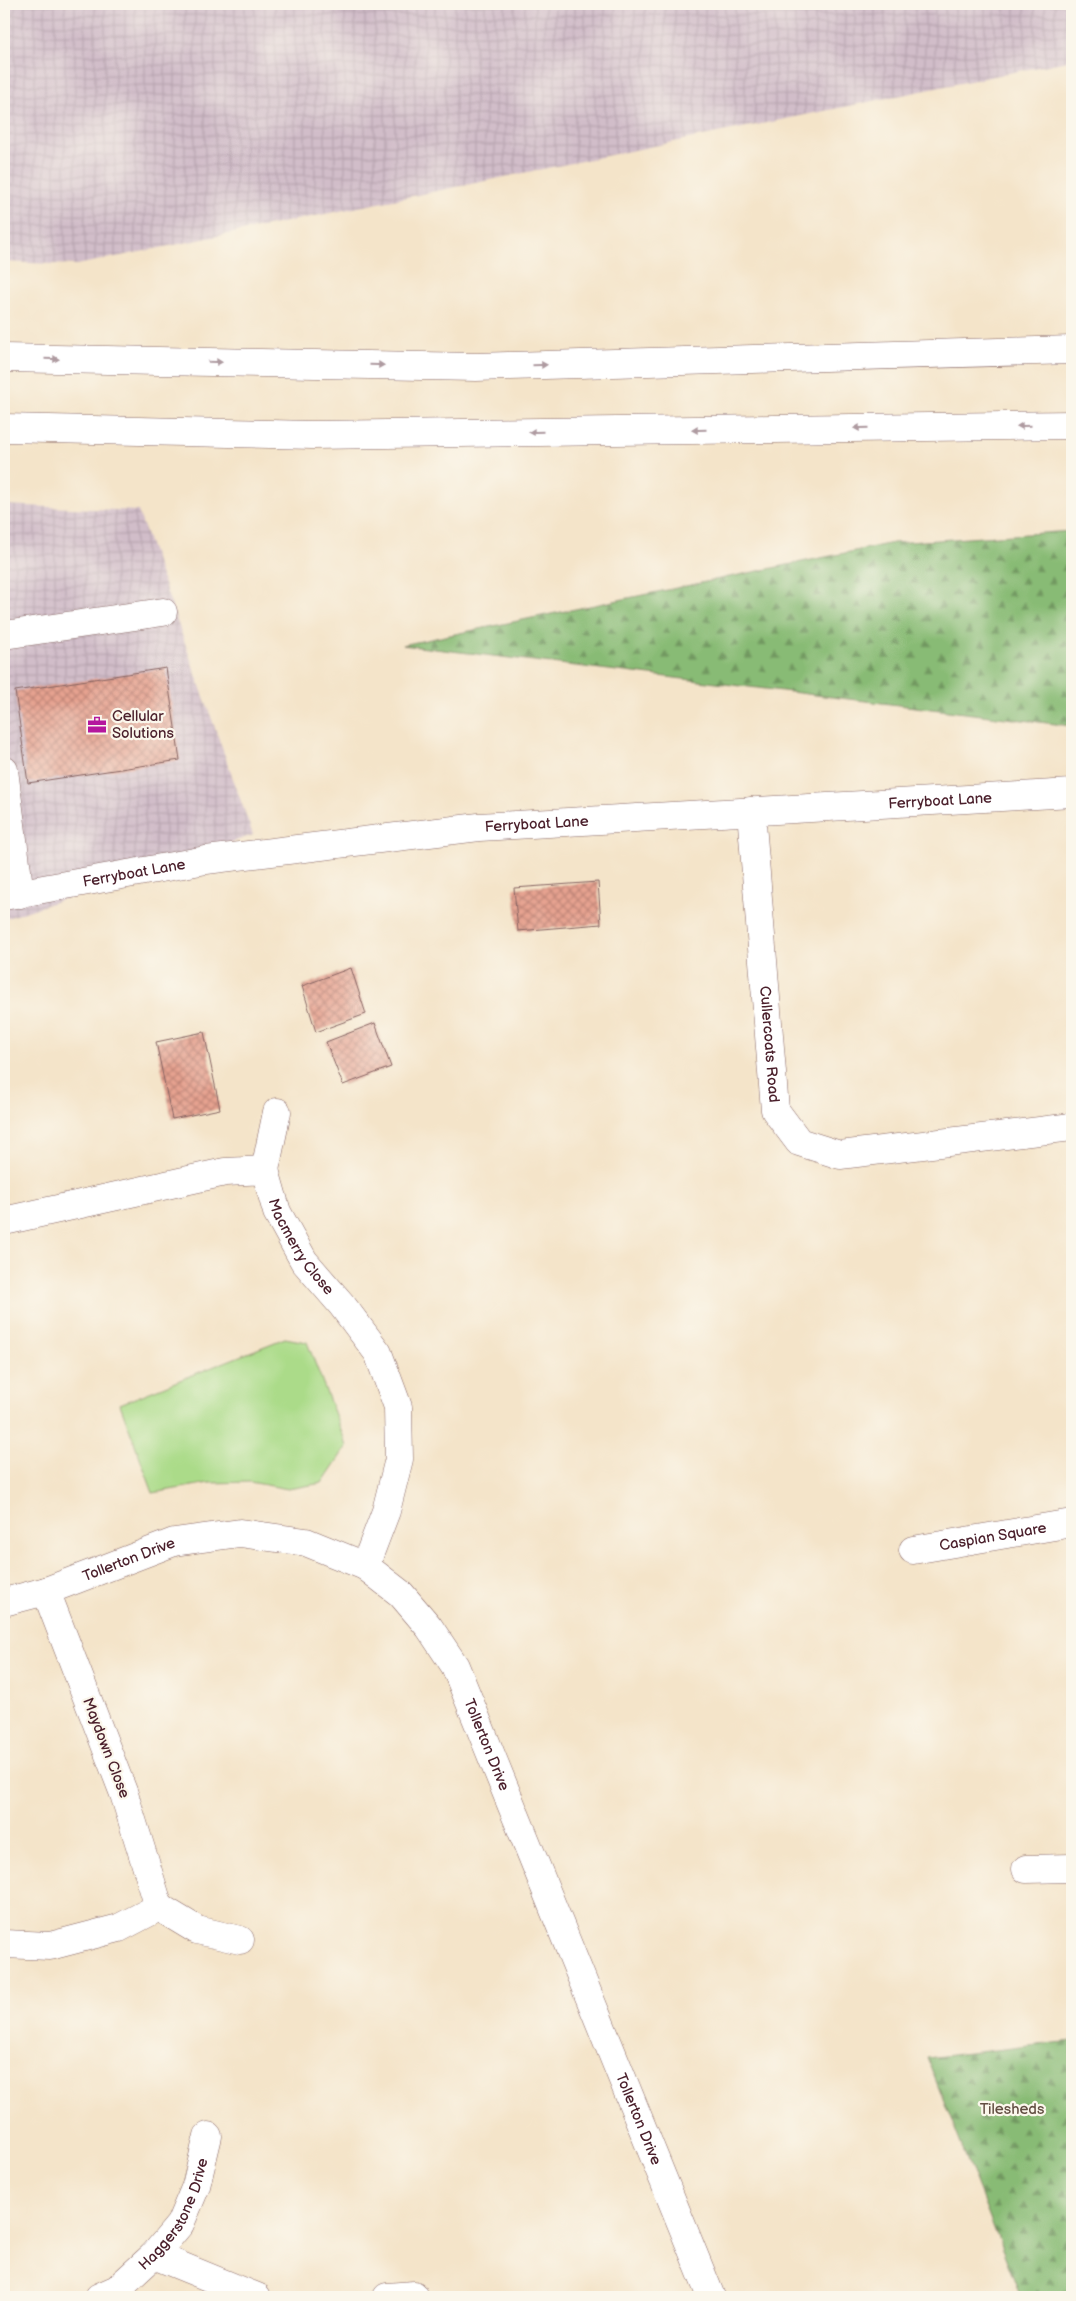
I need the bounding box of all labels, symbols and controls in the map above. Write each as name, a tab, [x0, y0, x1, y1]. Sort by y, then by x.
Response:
one-way arrow	[45, 355, 61, 363]
one-way arrow	[207, 358, 223, 366]
one-way arrow	[370, 361, 386, 369]
one-way arrow	[532, 361, 548, 369]
one-way arrow	[1015, 423, 1031, 431]
one-way arrow	[853, 425, 869, 433]
one-way arrow	[690, 427, 706, 435]
one-way arrow	[528, 429, 544, 437]
place label: Cellular Solutions	[112, 707, 174, 743]
office icon: Cellular Solutions	[86, 714, 108, 736]
street label: Ferryboat Lane	[888, 788, 993, 813]
street label: Ferryboat Lane	[484, 811, 589, 836]
street label: Ferryboat Lane	[81, 854, 187, 891]
street label: Cullercoats Road	[756, 985, 784, 1103]
street label: Macmerry Close	[264, 1196, 338, 1299]
street label: Caspian Square	[938, 1518, 1048, 1555]
street label: Tollerton Drive	[80, 1533, 178, 1586]
street label: Maydown Close	[78, 1695, 134, 1801]
street label: Tollerton Drive	[460, 1696, 514, 1794]
street label: Tollerton Drive	[612, 2070, 666, 2168]
park label: Tilesheds	[980, 2100, 1045, 2119]
street label: Haggerstone Drive	[134, 2156, 212, 2274]

